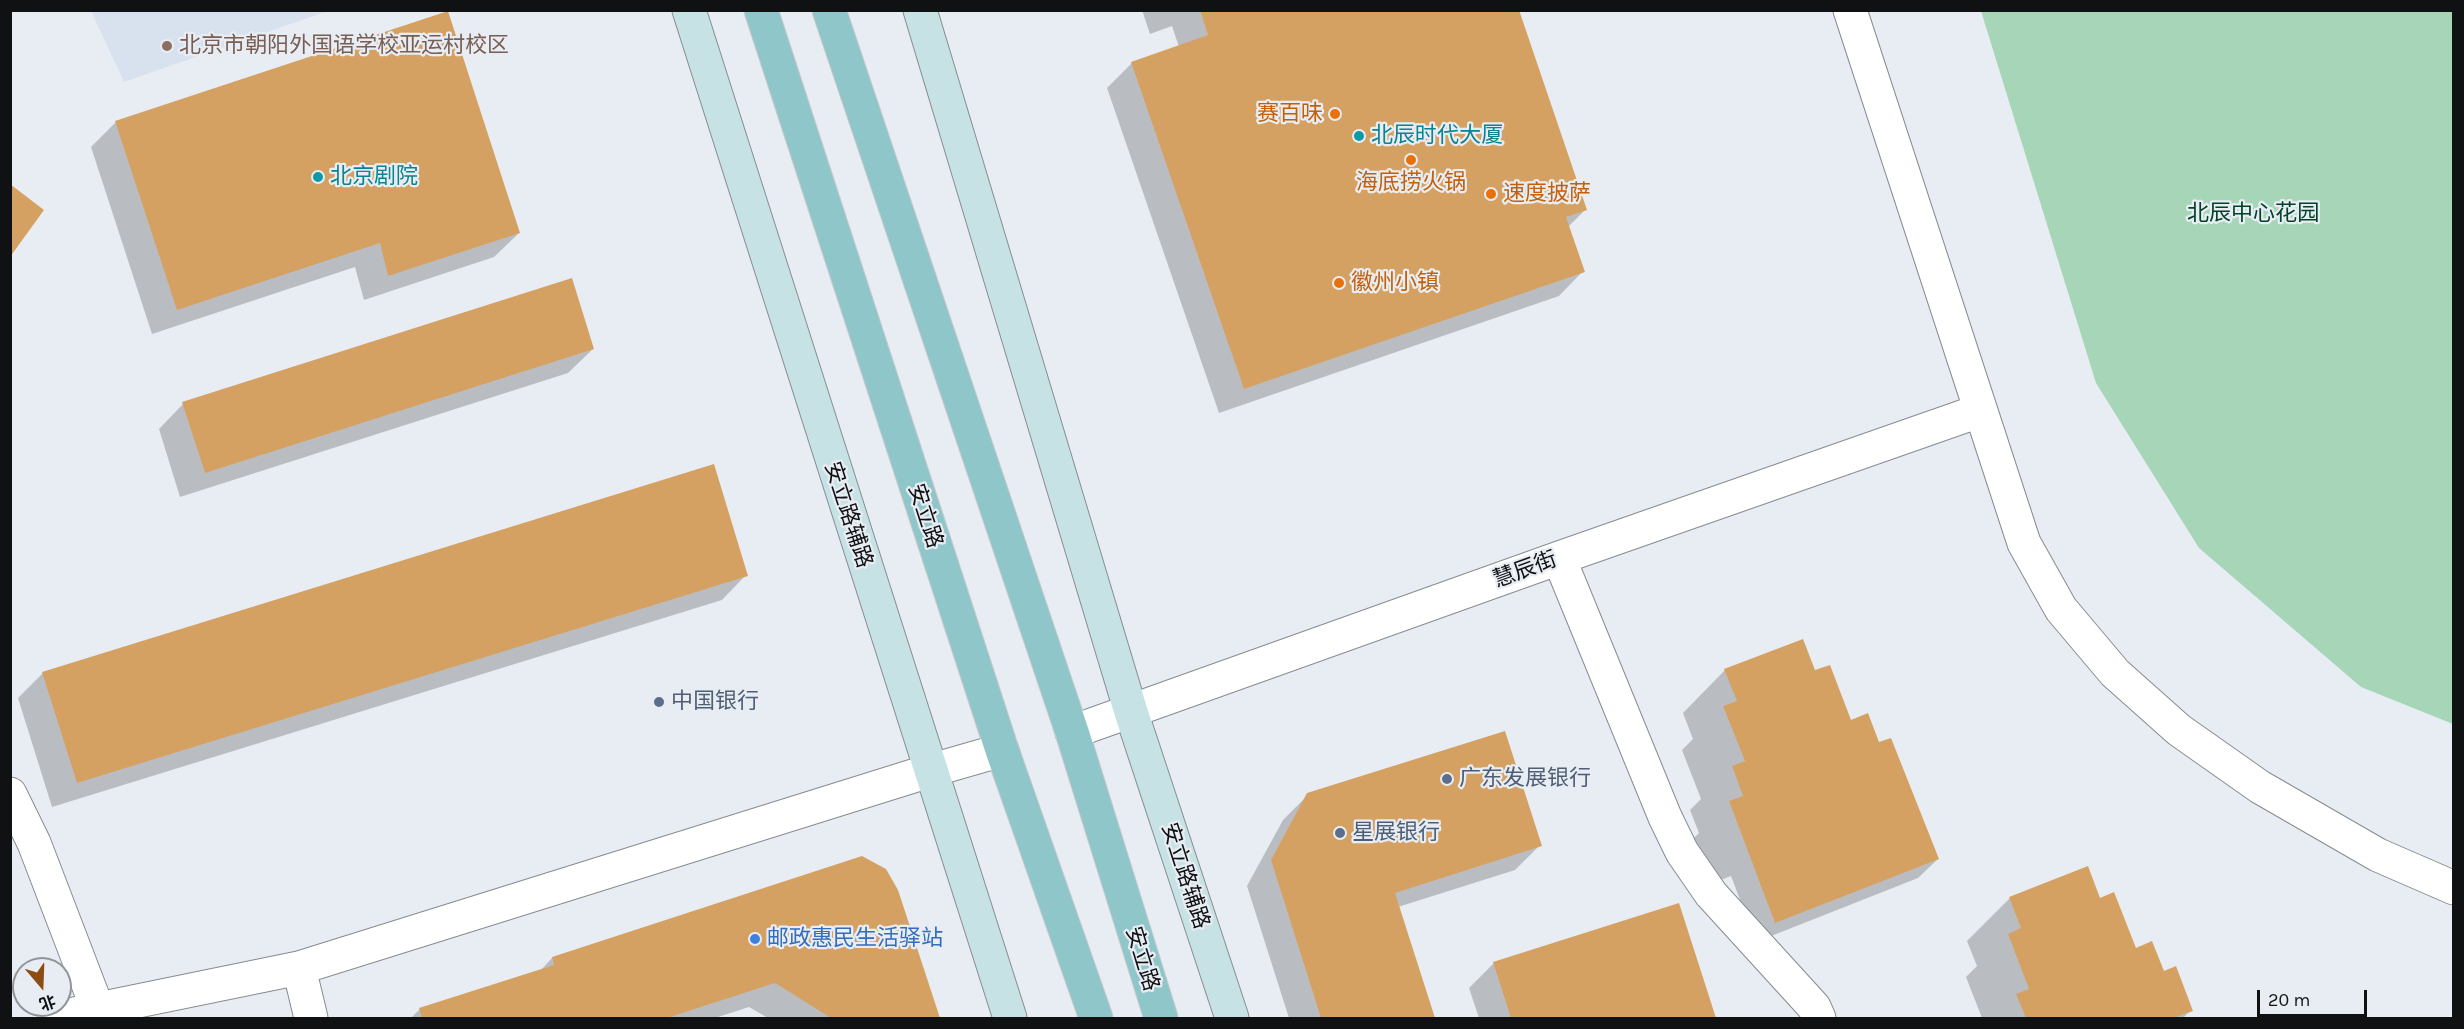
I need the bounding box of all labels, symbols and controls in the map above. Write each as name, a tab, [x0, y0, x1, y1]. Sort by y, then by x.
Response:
place label: 北京市朝阳外国语学校亚运村校区	[179, 33, 509, 59]
marker: 北京市朝阳外国语学校亚运村校区	[160, 39, 174, 53]
place label: 赛百味	[1257, 101, 1323, 127]
marker: 赛百味	[1328, 107, 1342, 121]
place label: 北辰时代大厦	[1371, 123, 1503, 149]
marker: 北辰时代大厦	[1352, 129, 1366, 143]
marker: 海底捞火锅	[1404, 153, 1418, 167]
place label: 北京剧院	[330, 164, 418, 190]
marker: 北京剧院	[311, 170, 325, 184]
place label: 海底捞火锅	[1356, 170, 1466, 196]
place label: 速度披萨	[1503, 181, 1591, 207]
marker: 速度披萨	[1484, 187, 1498, 201]
park label: 北辰中心花园	[2187, 201, 2319, 227]
place label: 徽州小镇	[1351, 270, 1439, 296]
marker: 徽州小镇	[1332, 276, 1346, 290]
street label: 安立路辅路	[818, 459, 878, 571]
street label: 安立路	[902, 481, 948, 551]
street label: 慧辰街	[1489, 546, 1561, 594]
place label: 中国银行	[671, 689, 759, 715]
marker: 中国银行	[652, 695, 666, 709]
place label: 广东发展银行	[1459, 766, 1591, 792]
marker: 广东发展银行	[1440, 772, 1454, 786]
street label: 安立路辅路	[1155, 820, 1215, 932]
place label: 星展银行	[1352, 820, 1440, 846]
marker: 星展银行	[1333, 826, 1347, 840]
street label: 安立路	[1120, 924, 1164, 994]
place label: 邮政惠民生活驿站	[767, 926, 943, 952]
marker: 邮政惠民生活驿站	[748, 932, 762, 946]
north arrow	[12, 957, 72, 1017]
scale bar	[2260, 978, 2370, 1016]
text: 20 m	[2268, 989, 2310, 1011]
text: 北	[37, 991, 58, 1014]

